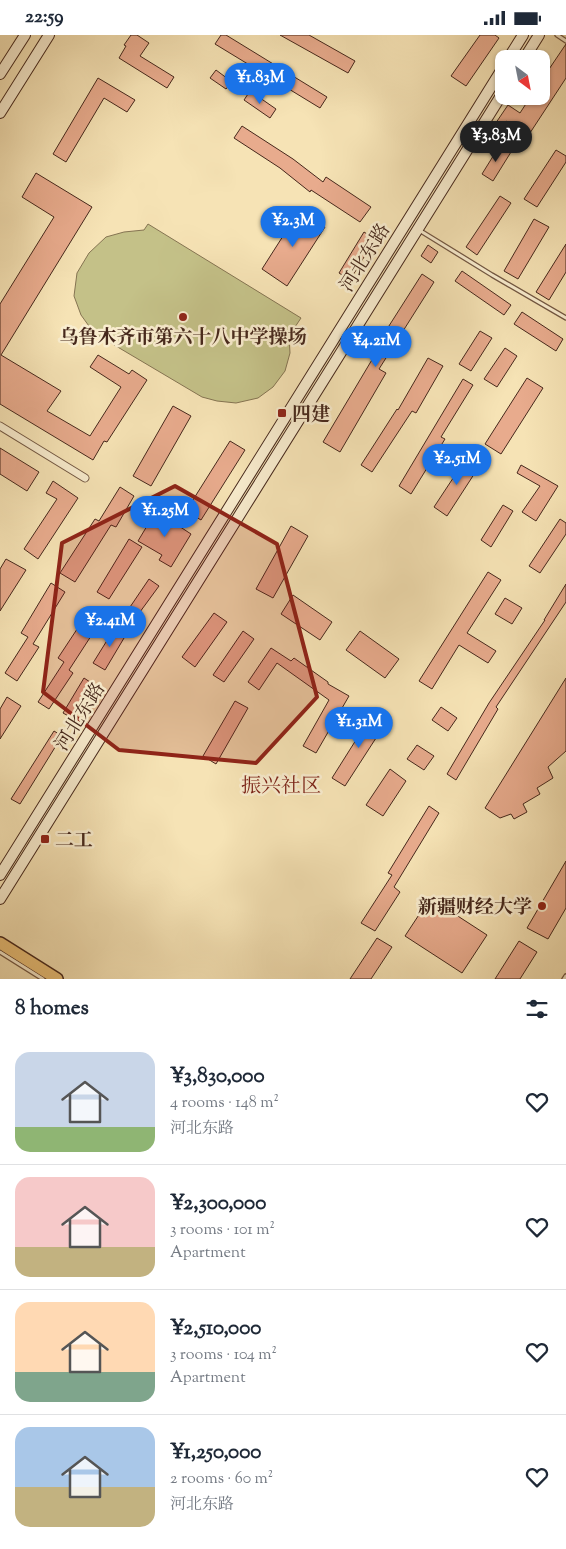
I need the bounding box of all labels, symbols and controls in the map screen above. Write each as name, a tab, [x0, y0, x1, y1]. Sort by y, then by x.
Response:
text: 22:59	[25, 4, 63, 31]
north arrow	[495, 50, 550, 105]
map controls	[495, 50, 550, 105]
pin: ¥1.83M	[219, 63, 301, 105]
text: ¥1.83M	[236, 67, 284, 90]
pin: ¥3.83M	[455, 121, 537, 163]
text: ¥3.83M	[471, 125, 521, 148]
pin: ¥2.3M	[258, 205, 328, 248]
text: ¥2.3M	[272, 210, 314, 233]
street label: 河北东路	[335, 219, 398, 298]
marker: 乌鲁木齐市第六十八中学操场	[177, 311, 189, 323]
place label: 乌鲁木齐市第六十八中学操场	[59, 325, 307, 352]
pin: ¥4.21M	[335, 325, 417, 368]
text: ¥4.21M	[351, 330, 401, 353]
place label: 四建	[292, 402, 330, 429]
marker: 四建	[276, 407, 288, 419]
pin: ¥2.51M	[416, 443, 498, 486]
text: ¥2.51M	[433, 448, 481, 471]
pin: ¥1.25M	[124, 495, 206, 538]
text: ¥1.25M	[141, 500, 189, 523]
pin: ¥2.41M	[69, 605, 151, 648]
text: ¥2.41M	[85, 610, 135, 633]
street label: 河北东路	[50, 678, 113, 757]
pin: ¥1.31M	[318, 707, 400, 749]
text: ¥1.31M	[336, 711, 382, 734]
district label: 振兴社区	[241, 773, 321, 802]
place label: 二工	[55, 828, 93, 855]
marker: 二工	[39, 833, 51, 845]
place label: 新疆财经大学	[418, 895, 532, 922]
marker: 新疆财经大学	[536, 900, 548, 912]
text: 8 homes	[15, 994, 89, 1024]
icon: filters	[523, 995, 551, 1023]
text: ¥3,830,000	[170, 1062, 265, 1092]
icon: home	[55, 1072, 115, 1132]
icon: heart	[523, 1088, 551, 1116]
text: 4 rooms · 148 m²	[170, 1092, 279, 1115]
text: 河北东路	[170, 1118, 234, 1141]
text: ¥2,300,000	[170, 1189, 266, 1219]
icon: home	[55, 1197, 115, 1257]
icon: heart	[523, 1213, 551, 1241]
text: 3 rooms · 101 m²	[170, 1219, 275, 1242]
text: Apartment	[170, 1242, 246, 1265]
text: ¥2,510,000	[170, 1314, 261, 1344]
icon: home	[55, 1322, 115, 1382]
icon: heart	[523, 1338, 551, 1366]
text: 3 rooms · 104 m²	[170, 1344, 277, 1367]
text: Apartment	[170, 1367, 246, 1390]
text: ¥1,250,000	[170, 1438, 261, 1468]
icon: home	[55, 1447, 115, 1507]
icon: heart	[523, 1463, 551, 1491]
text: 2 rooms · 60 m²	[170, 1468, 273, 1491]
text: 河北东路	[170, 1494, 234, 1517]

